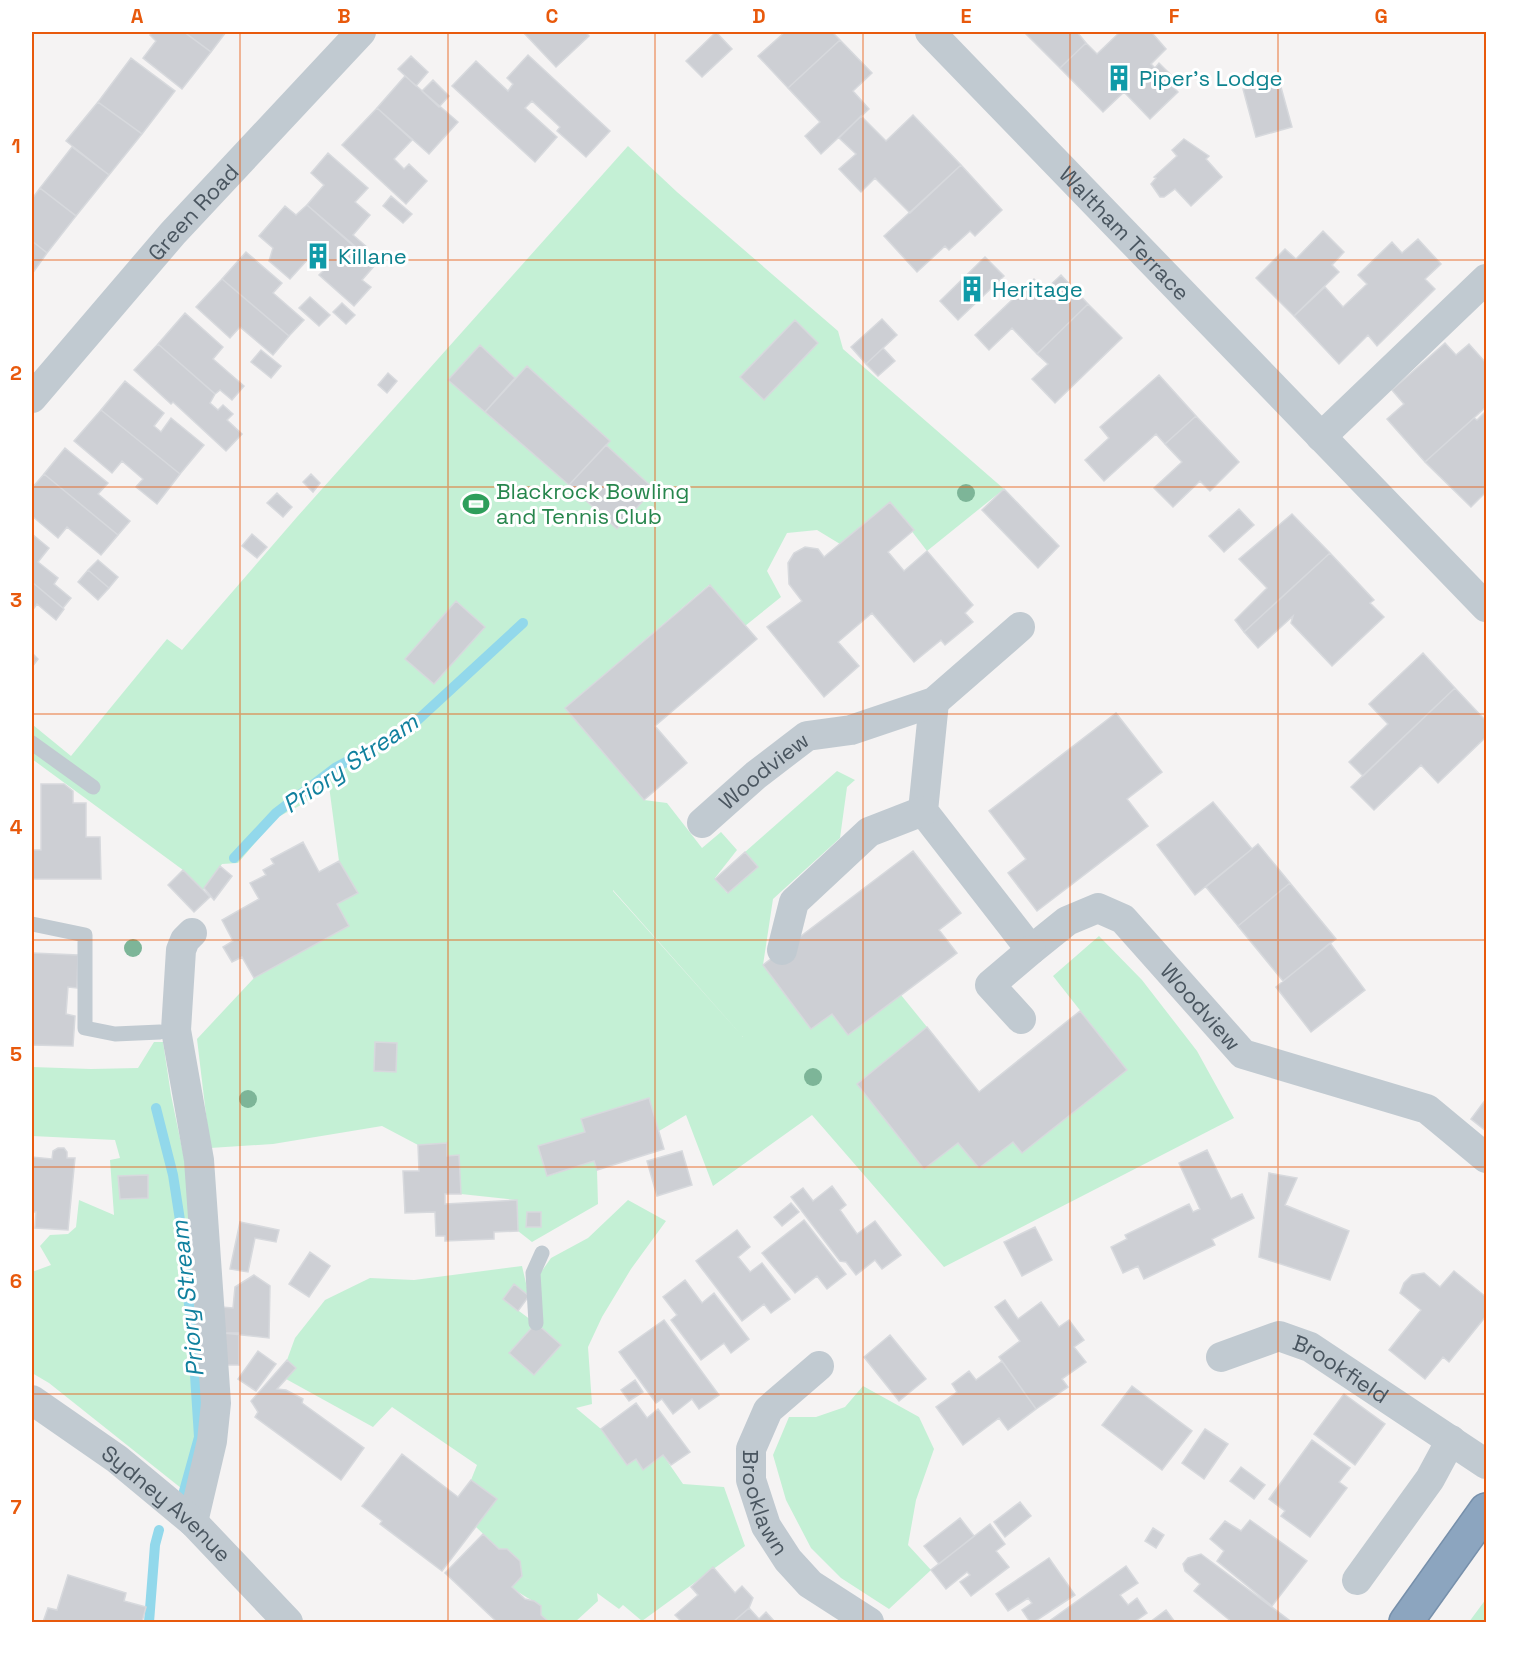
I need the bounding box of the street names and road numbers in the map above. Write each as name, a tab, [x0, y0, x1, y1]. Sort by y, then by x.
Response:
street label: Green Road	[142, 158, 245, 266]
street label: Waltham Terrace	[1053, 160, 1196, 306]
street label: Woodview	[713, 726, 814, 816]
street label: Woodview	[1155, 957, 1247, 1056]
street label: Brookfield	[1289, 1328, 1394, 1409]
street label: Sydney Avenue	[96, 1439, 238, 1568]
street label: Brooklawn	[737, 1450, 795, 1560]

